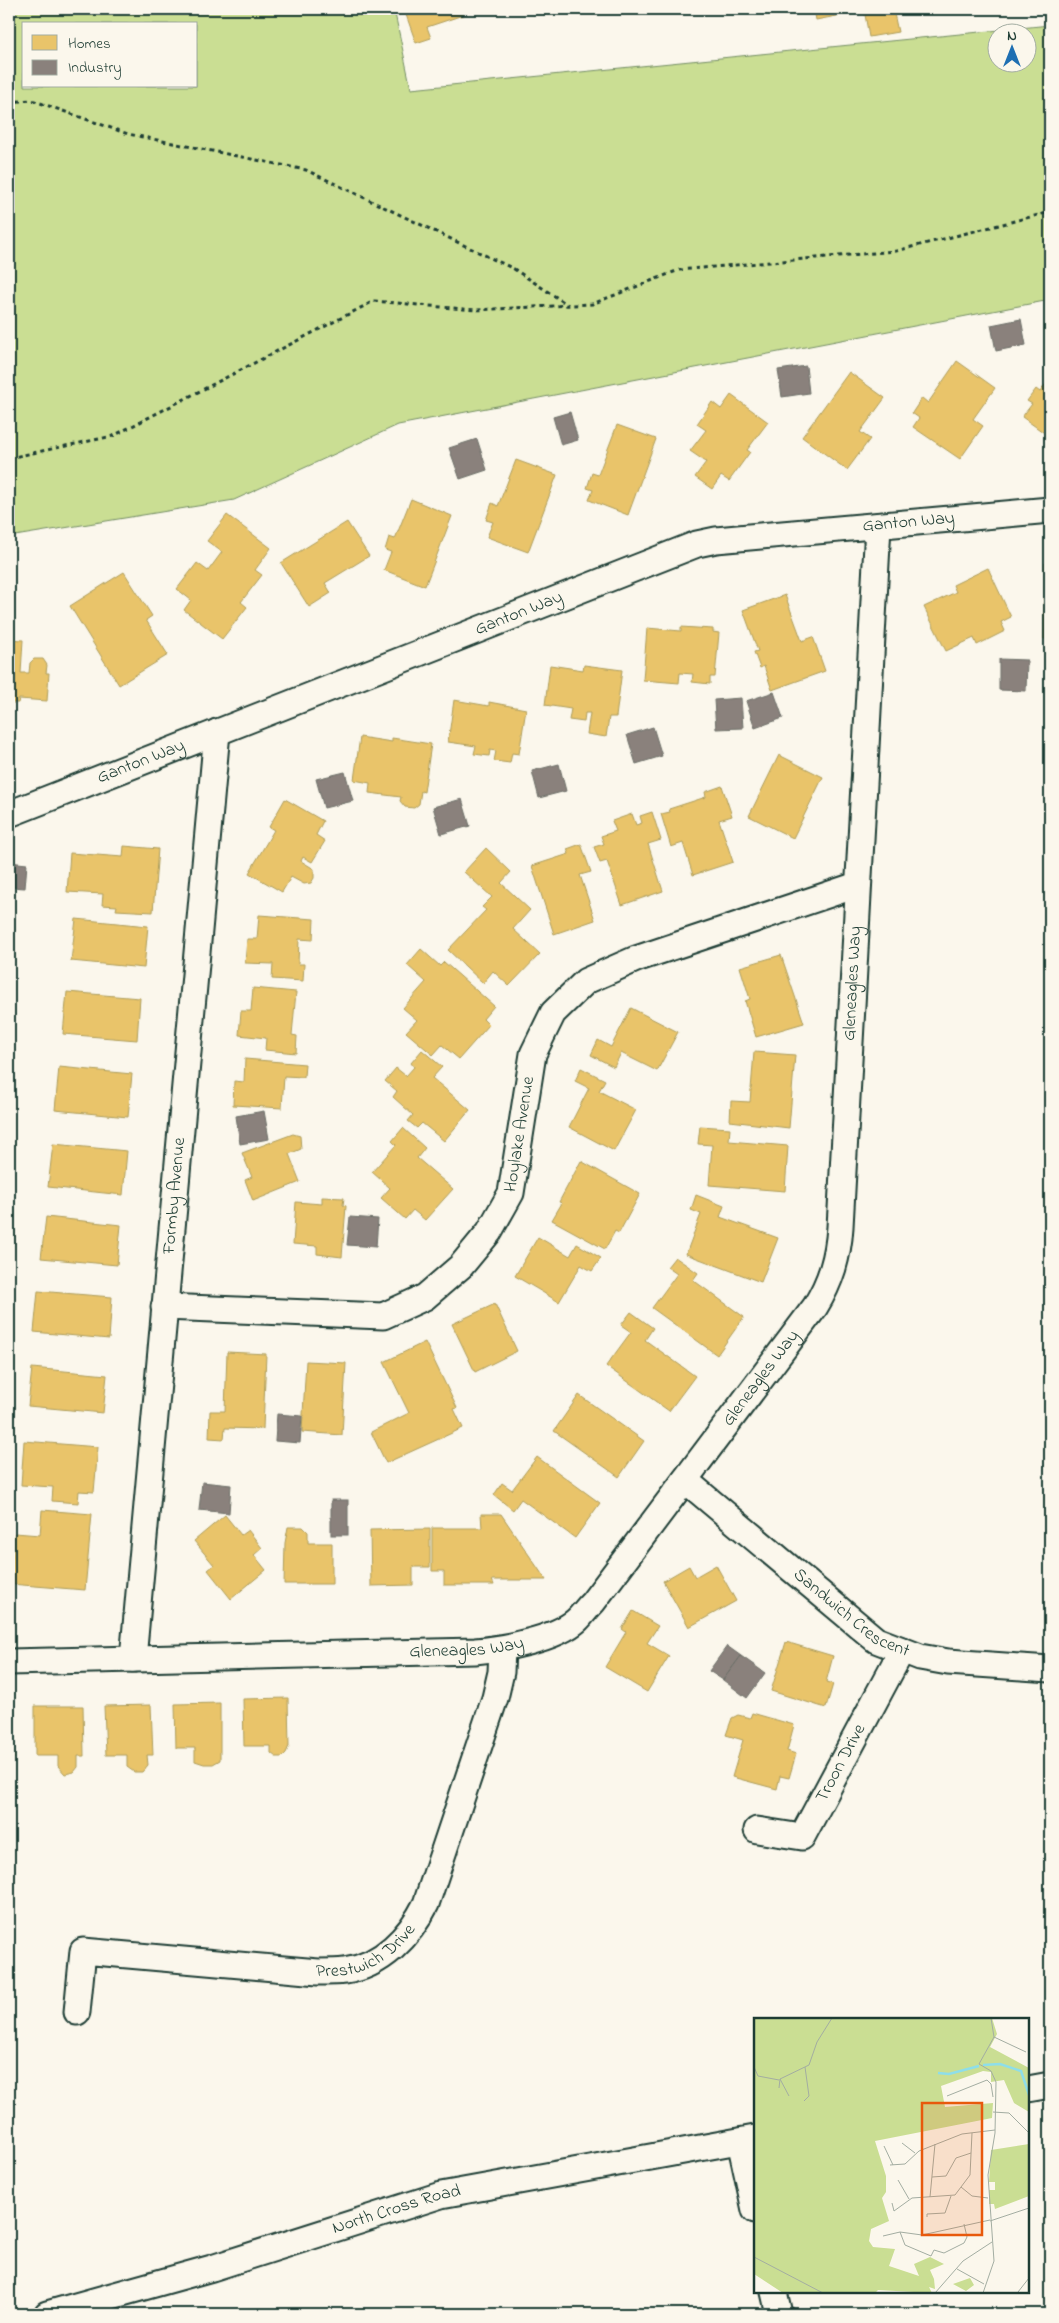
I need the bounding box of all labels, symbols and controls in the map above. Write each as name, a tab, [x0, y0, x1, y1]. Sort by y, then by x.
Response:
legend	[22, 22, 198, 88]
north arrow	[986, 22, 1036, 72]
text: N	[1007, 26, 1017, 47]
text: Homes	[68, 33, 111, 55]
text: Industry	[68, 57, 122, 80]
street label: Ganton Way	[862, 506, 956, 540]
street label: Ganton Way	[471, 585, 567, 643]
street label: Ganton Way	[93, 733, 189, 791]
street label: Gleneagles Way	[837, 925, 869, 1042]
street label: Hoylake Avenue	[498, 1074, 542, 1194]
street label: Formby Avenue	[157, 1136, 193, 1256]
street label: Gleneagles Way	[716, 1325, 806, 1432]
street label: Sandwich Crescent	[787, 1562, 913, 1665]
street label: Gleneagles Way	[409, 1631, 527, 1666]
street label: Troon Drive	[810, 1719, 873, 1807]
street label: Prestwich Drive	[316, 1918, 423, 1985]
inset map	[754, 2018, 1029, 2293]
street label: North Cross Road	[329, 2179, 463, 2242]

